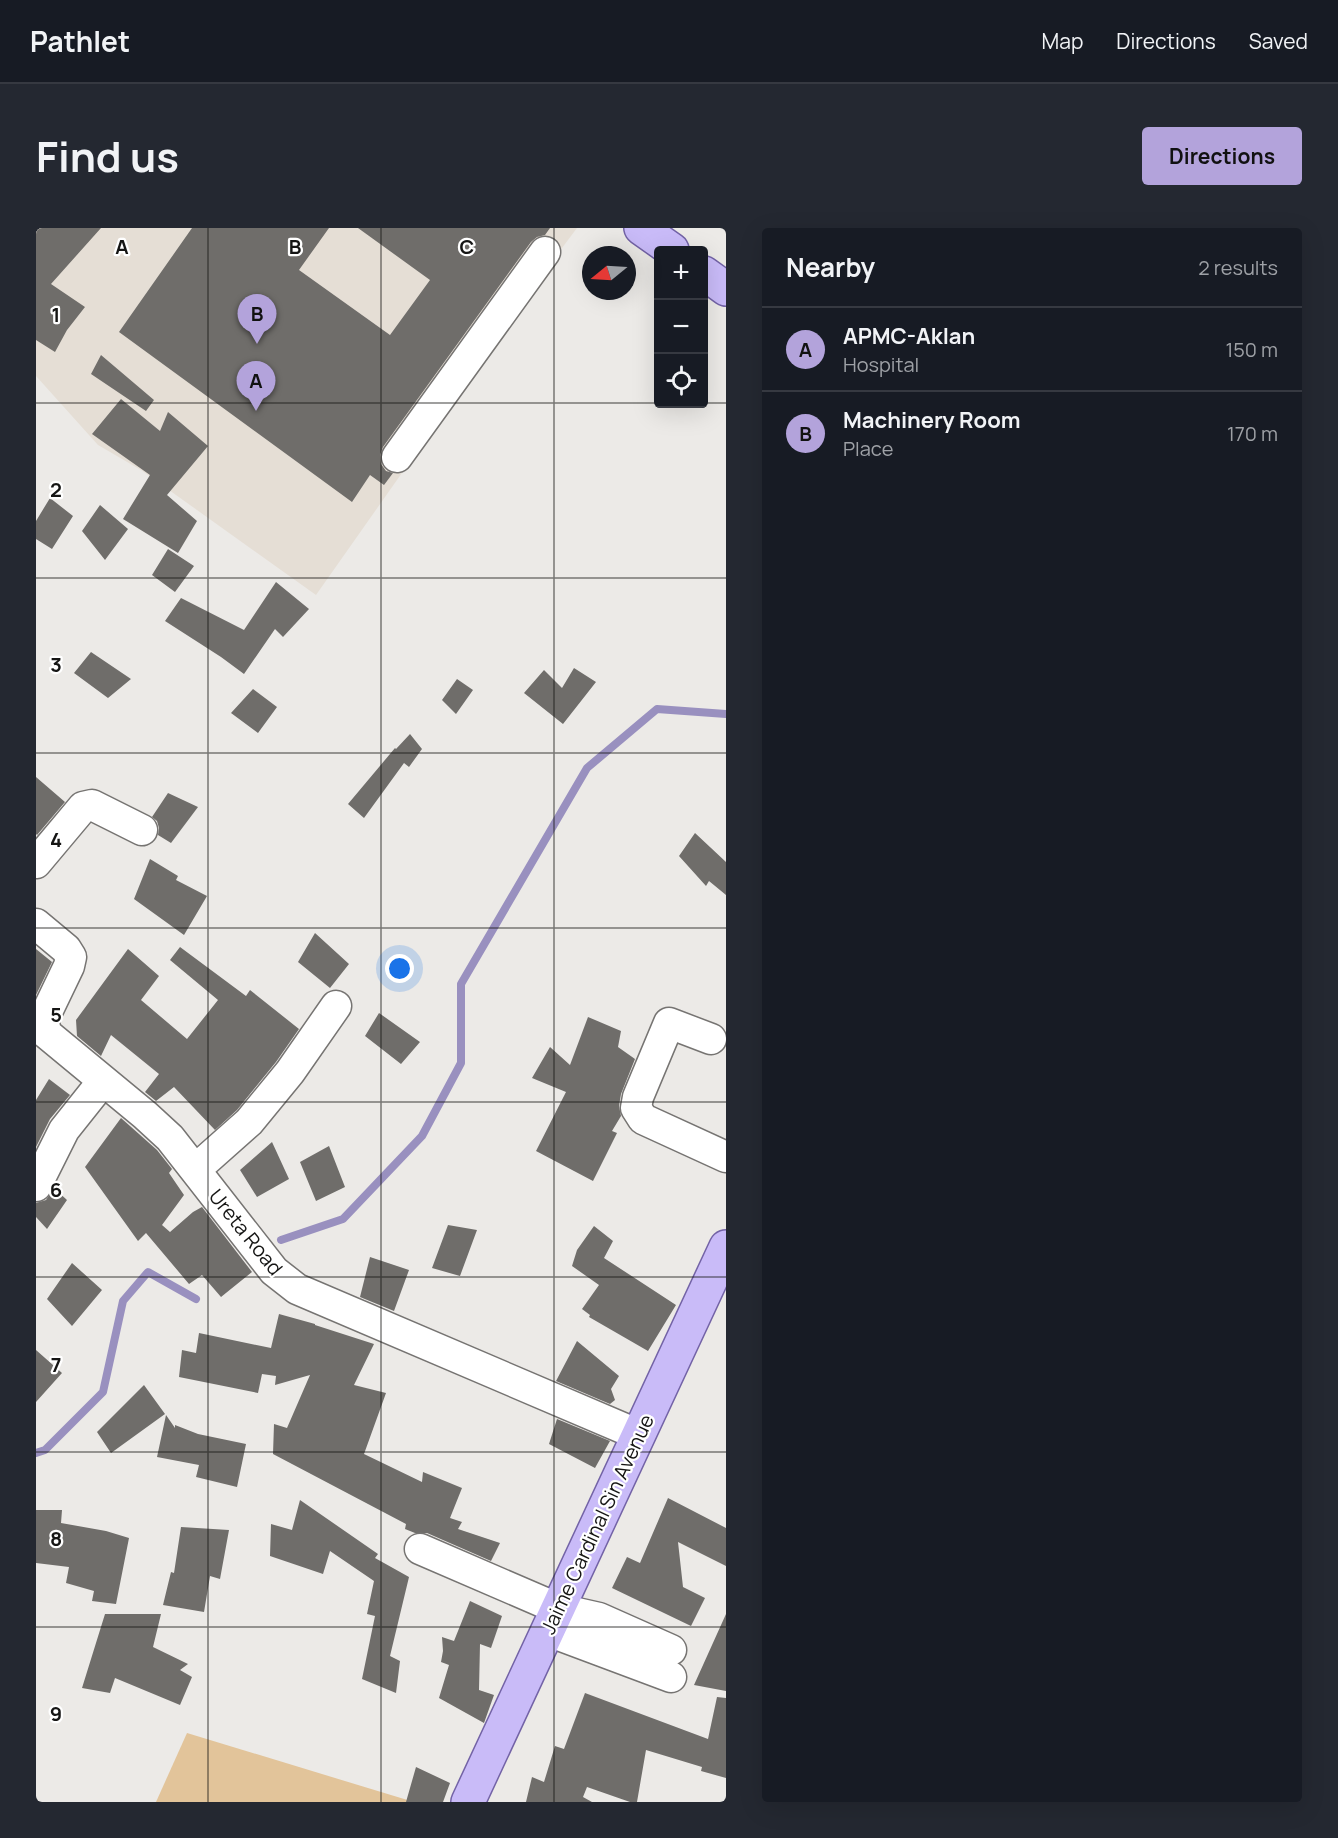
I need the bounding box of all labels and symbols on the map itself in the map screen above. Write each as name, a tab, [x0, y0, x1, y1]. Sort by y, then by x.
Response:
text: A	[115, 233, 129, 260]
text: B	[289, 233, 302, 260]
text: C	[460, 233, 474, 260]
north arrow	[582, 246, 636, 300]
pin: B	[238, 294, 276, 344]
text: 1	[52, 301, 60, 328]
pin: A	[236, 362, 276, 411]
text: 2	[50, 476, 62, 503]
text: 3	[50, 651, 62, 678]
text: 4	[50, 826, 62, 853]
your location	[385, 954, 414, 983]
text: 5	[50, 1001, 62, 1028]
text: 6	[50, 1176, 62, 1203]
street label: Ureta Road	[203, 1183, 289, 1281]
text: 7	[51, 1351, 61, 1378]
street label: Jaime Cardinal Sin Avenue	[534, 1410, 660, 1638]
text: 8	[50, 1525, 62, 1552]
text: 9	[50, 1700, 62, 1727]

